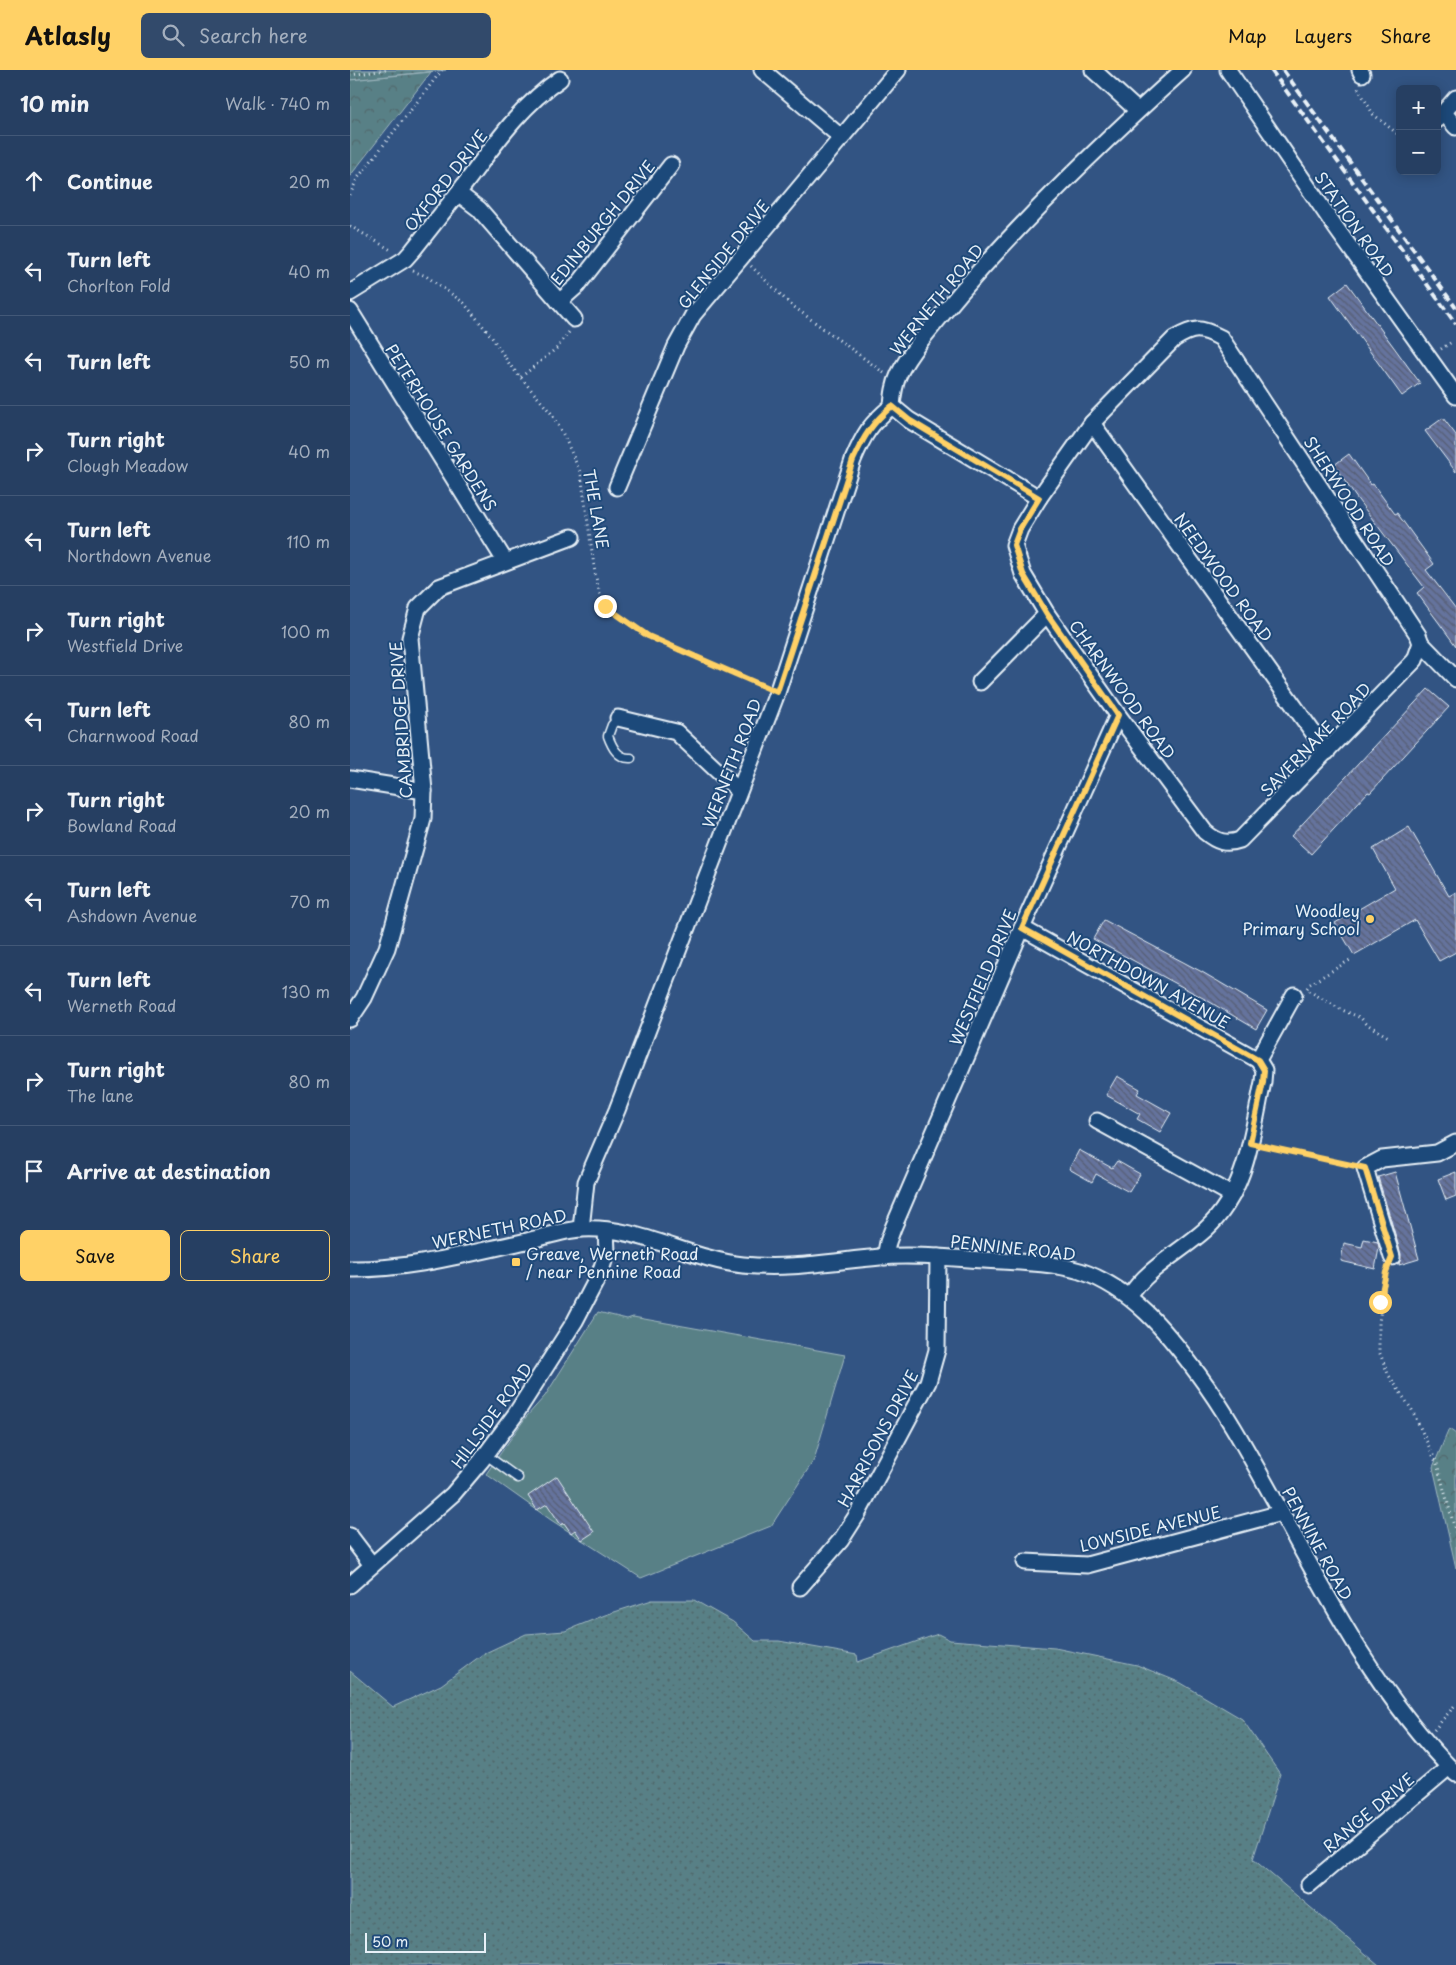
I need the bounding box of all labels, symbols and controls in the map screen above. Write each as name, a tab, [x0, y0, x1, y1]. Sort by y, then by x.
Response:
search box	[141, 13, 491, 58]
text: Atlasly	[25, 17, 111, 53]
icon: search	[159, 21, 187, 49]
text: Search here	[199, 21, 308, 49]
text: Map	[1228, 22, 1267, 49]
text: Layers	[1295, 22, 1352, 49]
text: Share	[1380, 22, 1431, 49]
map controls	[1396, 85, 1441, 175]
button: +	[1396, 85, 1441, 130]
text: 10 min	[20, 87, 90, 119]
text: Walk · 740 m	[225, 91, 330, 115]
street label: OXFORD DRIVE	[398, 124, 492, 236]
button: −	[1396, 130, 1441, 175]
street label: EDINBURGH DRIVE	[544, 154, 660, 290]
street label: STATION ROAD	[1309, 166, 1401, 282]
icon: ahead	[20, 167, 48, 195]
text: Continue	[67, 167, 153, 195]
text: 20 m	[289, 169, 330, 193]
street label: GLENSIDE DRIVE	[671, 194, 775, 314]
street label: WERNETH ROAD	[884, 238, 988, 360]
text: Turn left	[67, 245, 151, 273]
icon: left	[20, 257, 48, 285]
text: 40 m	[288, 259, 330, 283]
text: Chorlton Fold	[67, 273, 171, 297]
street label: PETERHOUSE GARDENS	[381, 339, 503, 515]
icon: left	[20, 347, 48, 375]
text: Turn left	[67, 347, 151, 375]
text: 50 m	[289, 349, 330, 373]
text: Turn right	[67, 425, 165, 453]
street label: SHERWOOD ROAD	[1299, 431, 1401, 571]
icon: right	[20, 437, 48, 465]
text: 40 m	[288, 439, 330, 463]
text: Clough Meadow	[67, 453, 188, 477]
street label: THE LANE	[578, 467, 616, 551]
street label: NEEDWOOD ROAD	[1169, 508, 1279, 646]
text: Turn left	[67, 515, 151, 543]
icon: left	[20, 527, 48, 555]
text: 110 m	[287, 529, 330, 553]
text: Northdown Avenue	[67, 543, 211, 567]
route end	[594, 595, 617, 618]
text: Turn right	[67, 605, 165, 633]
street label: CHARNWOOD ROAD	[1064, 614, 1182, 764]
icon: right	[20, 617, 48, 645]
text: 100 m	[281, 619, 330, 643]
text: Westfield Drive	[67, 633, 183, 657]
street label: CAMBRIDGE DRIVE	[383, 641, 417, 799]
street label: SAVERNAKE ROAD	[1254, 677, 1376, 801]
text: Turn left	[67, 695, 151, 723]
street label: WERNETH ROAD	[695, 695, 767, 831]
icon: left	[20, 707, 48, 735]
text: 80 m	[288, 709, 330, 733]
text: Charnwood Road	[67, 723, 199, 747]
text: Turn right	[67, 785, 165, 813]
icon: right	[20, 797, 48, 825]
text: 20 m	[289, 799, 330, 823]
text: Bowland Road	[67, 813, 177, 837]
text: Turn left	[67, 875, 151, 903]
icon: left	[20, 887, 48, 915]
text: 70 m	[290, 889, 330, 913]
place label: Woodley Primary School	[1242, 898, 1360, 940]
text: Ashdown Avenue	[67, 903, 197, 927]
street label: WESTFIELD DRIVE	[942, 905, 1022, 1049]
marker: Woodley Primary School	[1364, 913, 1376, 925]
street label: NORTHDOWN AVENUE	[1063, 924, 1235, 1034]
text: Turn left	[67, 965, 151, 993]
icon: left	[20, 977, 48, 1005]
text: 130 m	[282, 979, 330, 1003]
text: Werneth Road	[67, 993, 176, 1017]
text: Turn right	[67, 1055, 165, 1083]
icon: right	[20, 1067, 48, 1095]
text: 80 m	[288, 1069, 330, 1093]
text: The lane	[67, 1083, 134, 1107]
icon: arrive	[20, 1157, 48, 1185]
text: Arrive at destination	[67, 1157, 271, 1185]
street label: WERNETH ROAD	[429, 1202, 569, 1254]
street label: PENNINE ROAD	[949, 1228, 1077, 1266]
button: Save	[20, 1230, 170, 1281]
button: Share	[180, 1230, 330, 1281]
place label: Greave, Werneth Road / near Pennine Road	[526, 1241, 698, 1283]
marker: Greave, Werneth Road / near Pennine Road	[510, 1256, 522, 1268]
route start	[1369, 1291, 1392, 1314]
street label: HILLSIDE ROAD	[445, 1357, 537, 1473]
street label: HARRISONS DRIVE	[831, 1365, 923, 1511]
street label: PENNINE ROAD	[1277, 1482, 1359, 1604]
street label: LOWSIDE AVENUE	[1077, 1499, 1223, 1557]
street label: RANGE DRIVE	[1317, 1767, 1419, 1857]
scale bar	[365, 1930, 486, 1953]
text: 50 m	[372, 1931, 408, 1952]

